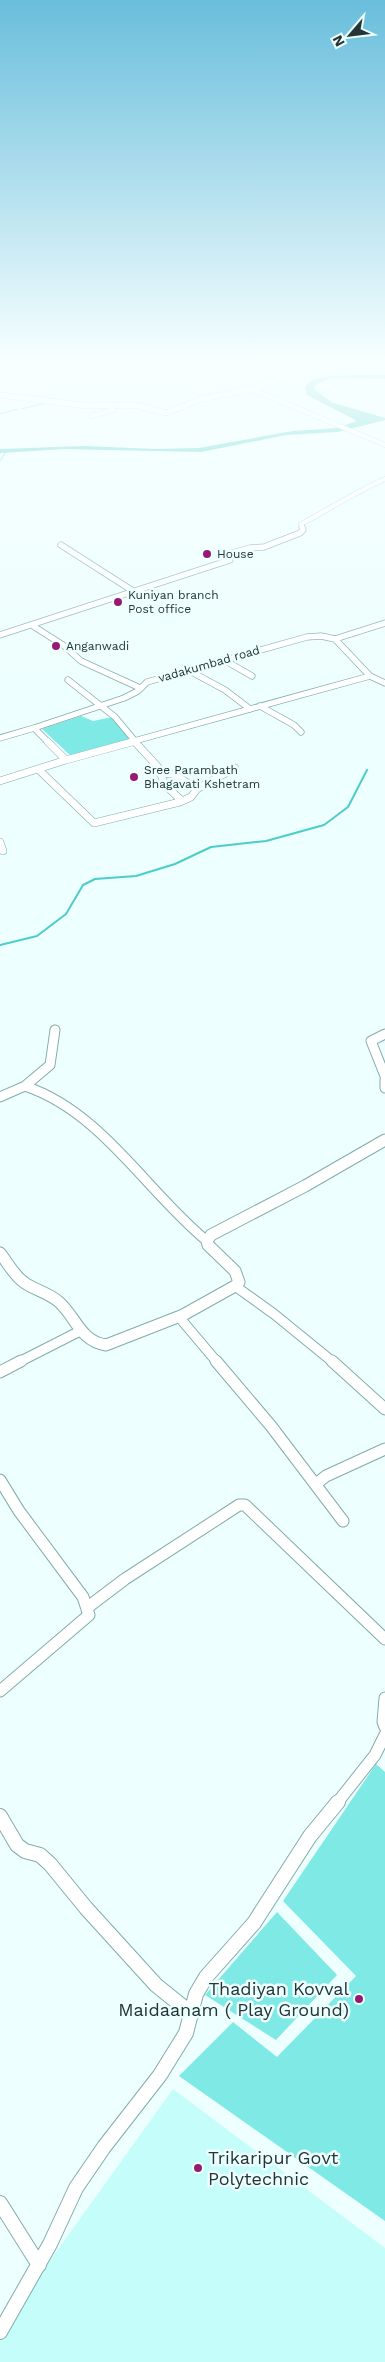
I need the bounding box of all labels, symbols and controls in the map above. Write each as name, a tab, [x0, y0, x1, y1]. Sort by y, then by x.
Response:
north arrow	[325, 10, 375, 60]
text: N	[329, 33, 348, 49]
place label: House	[217, 547, 254, 561]
marker: House	[201, 548, 213, 560]
place label: Kuniyan branch Post office	[128, 588, 219, 616]
marker: Kuniyan branch Post office	[112, 596, 124, 608]
place label: Anganwadi	[66, 639, 129, 653]
marker: Anganwadi	[50, 640, 62, 652]
street label: vadakumbad road	[157, 643, 261, 685]
place label: Sree Parambath Bhagavati Kshetram	[144, 763, 260, 791]
marker: Sree Parambath Bhagavati Kshetram	[128, 771, 140, 783]
place label: Thadiyan Kovval Maidaanam ( Play Ground)	[118, 1978, 349, 2020]
marker: Thadiyan Kovval Maidaanam ( Play Ground)	[353, 1993, 365, 2005]
place label: Trikaripur Govt Polytechnic	[208, 2147, 339, 2189]
marker: Trikaripur Govt Polytechnic	[192, 2162, 204, 2174]

